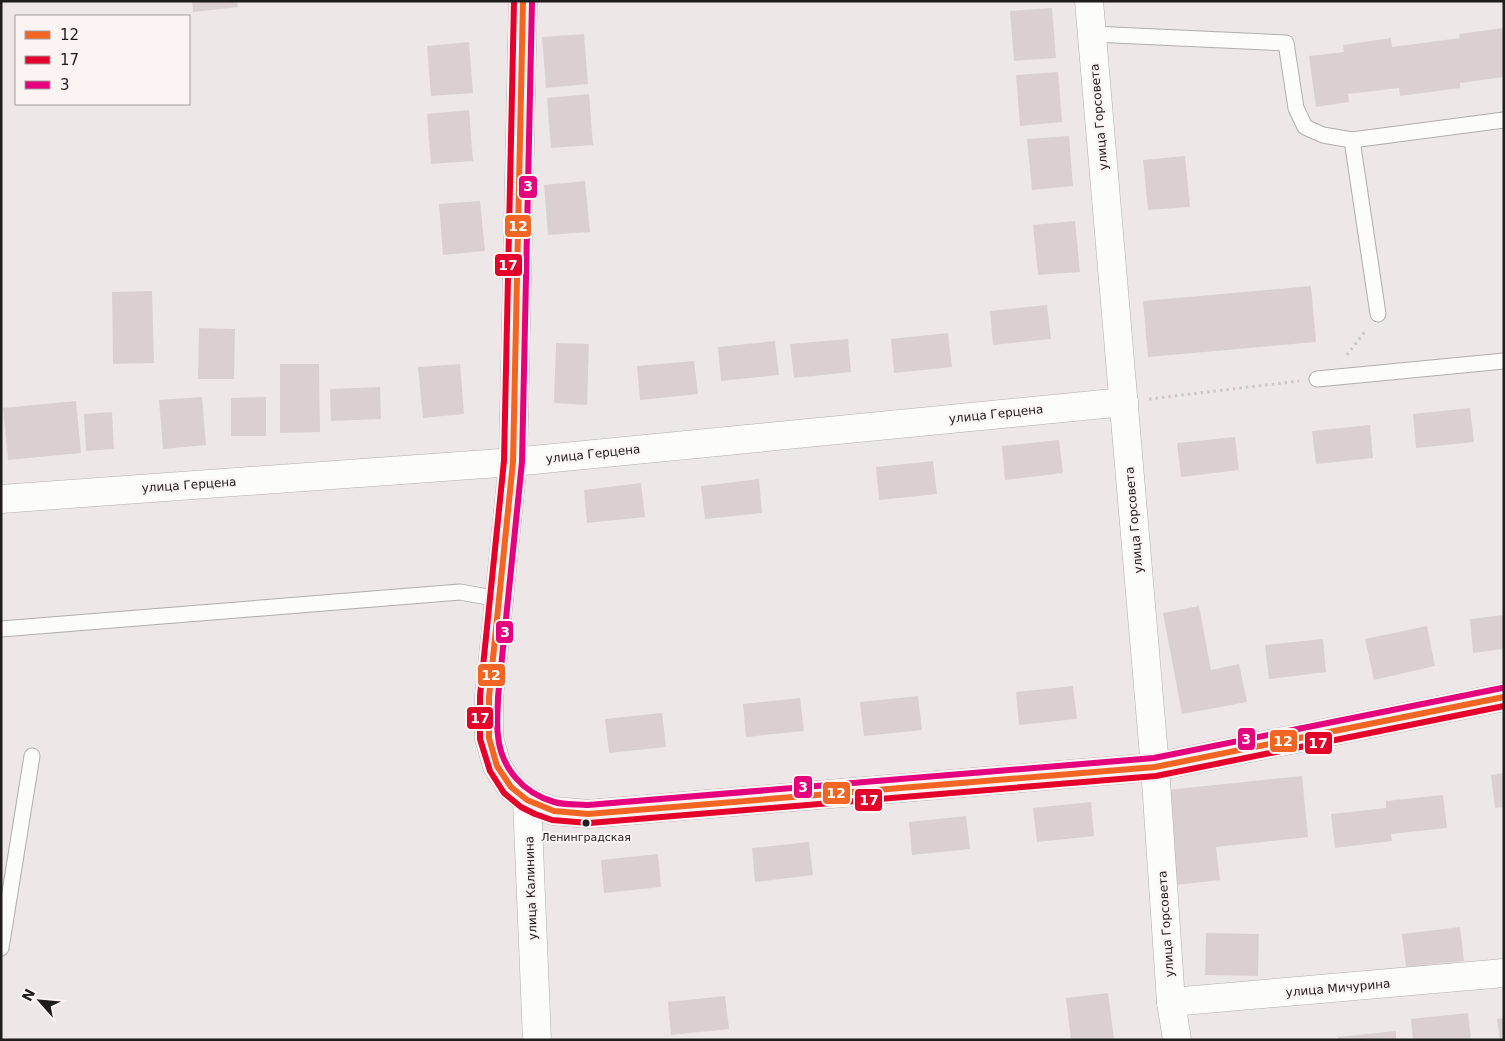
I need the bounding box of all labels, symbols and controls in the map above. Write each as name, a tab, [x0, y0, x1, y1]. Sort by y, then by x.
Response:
legend	[15, 15, 190, 105]
text: 12	[60, 26, 79, 44]
text: 17	[60, 51, 79, 69]
street label: улица Горсовета	[1087, 63, 1111, 171]
text: 3	[60, 76, 70, 94]
line badge: 3	[518, 175, 538, 199]
text: 3	[523, 178, 533, 194]
line badge: 12	[504, 214, 532, 238]
text: 12	[508, 218, 528, 234]
line badge: 17	[494, 253, 523, 277]
text: 17	[498, 257, 518, 273]
street label: улица Герцена	[948, 402, 1044, 426]
street label: улица Герцена	[545, 442, 641, 466]
street label: улица Горсовета	[1122, 466, 1146, 574]
street label: улица Герцена	[141, 475, 237, 495]
line badge: 3	[495, 620, 514, 644]
text: 3	[500, 624, 510, 640]
line badge: 12	[477, 663, 506, 687]
text: 12	[481, 667, 501, 683]
line badge: 17	[466, 706, 494, 730]
text: 17	[470, 710, 490, 726]
line badge: 3	[1237, 727, 1256, 751]
line badge: 12	[1269, 729, 1298, 753]
text: 3	[1241, 731, 1251, 747]
line badge: 17	[1304, 731, 1333, 755]
text: 12	[1273, 733, 1293, 749]
text: 17	[1308, 735, 1328, 751]
line badge: 3	[793, 775, 813, 799]
text: 3	[798, 779, 808, 795]
line badge: 12	[822, 781, 851, 805]
text: 12	[826, 785, 846, 801]
line badge: 17	[854, 788, 883, 812]
text: 17	[859, 792, 879, 808]
marker: Ленинградская	[581, 818, 591, 828]
place label: Ленинградская	[541, 831, 631, 844]
street label: улица Калинина	[522, 836, 540, 940]
street label: улица Горсовета	[1155, 870, 1177, 978]
north arrow	[15, 976, 65, 1026]
street label: улица Мичурина	[1285, 976, 1391, 1000]
text: N	[19, 986, 38, 1004]

